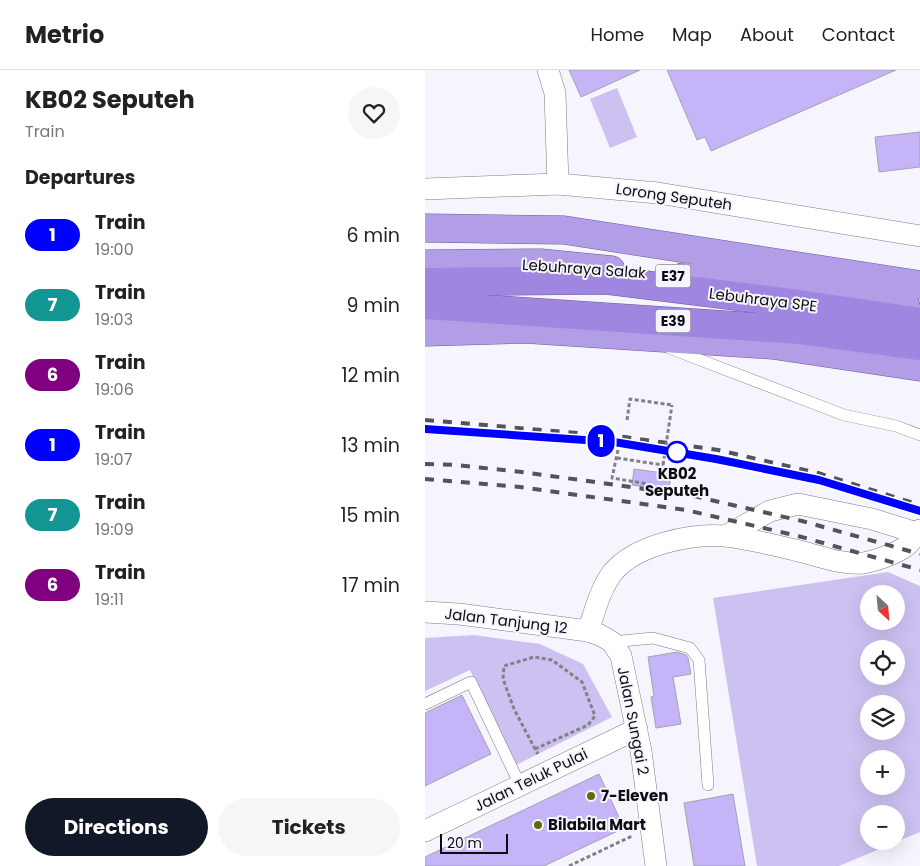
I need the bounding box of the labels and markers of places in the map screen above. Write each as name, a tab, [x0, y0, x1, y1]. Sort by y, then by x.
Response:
marker: KB02 Seputeh	[666, 441, 688, 463]
place label: KB02 Seputeh	[645, 463, 709, 501]
place label: 7-Eleven	[601, 785, 668, 806]
marker: 7-Eleven	[585, 790, 597, 802]
place label: Bilabila Mart	[548, 814, 646, 835]
marker: Bilabila Mart	[532, 819, 544, 831]

